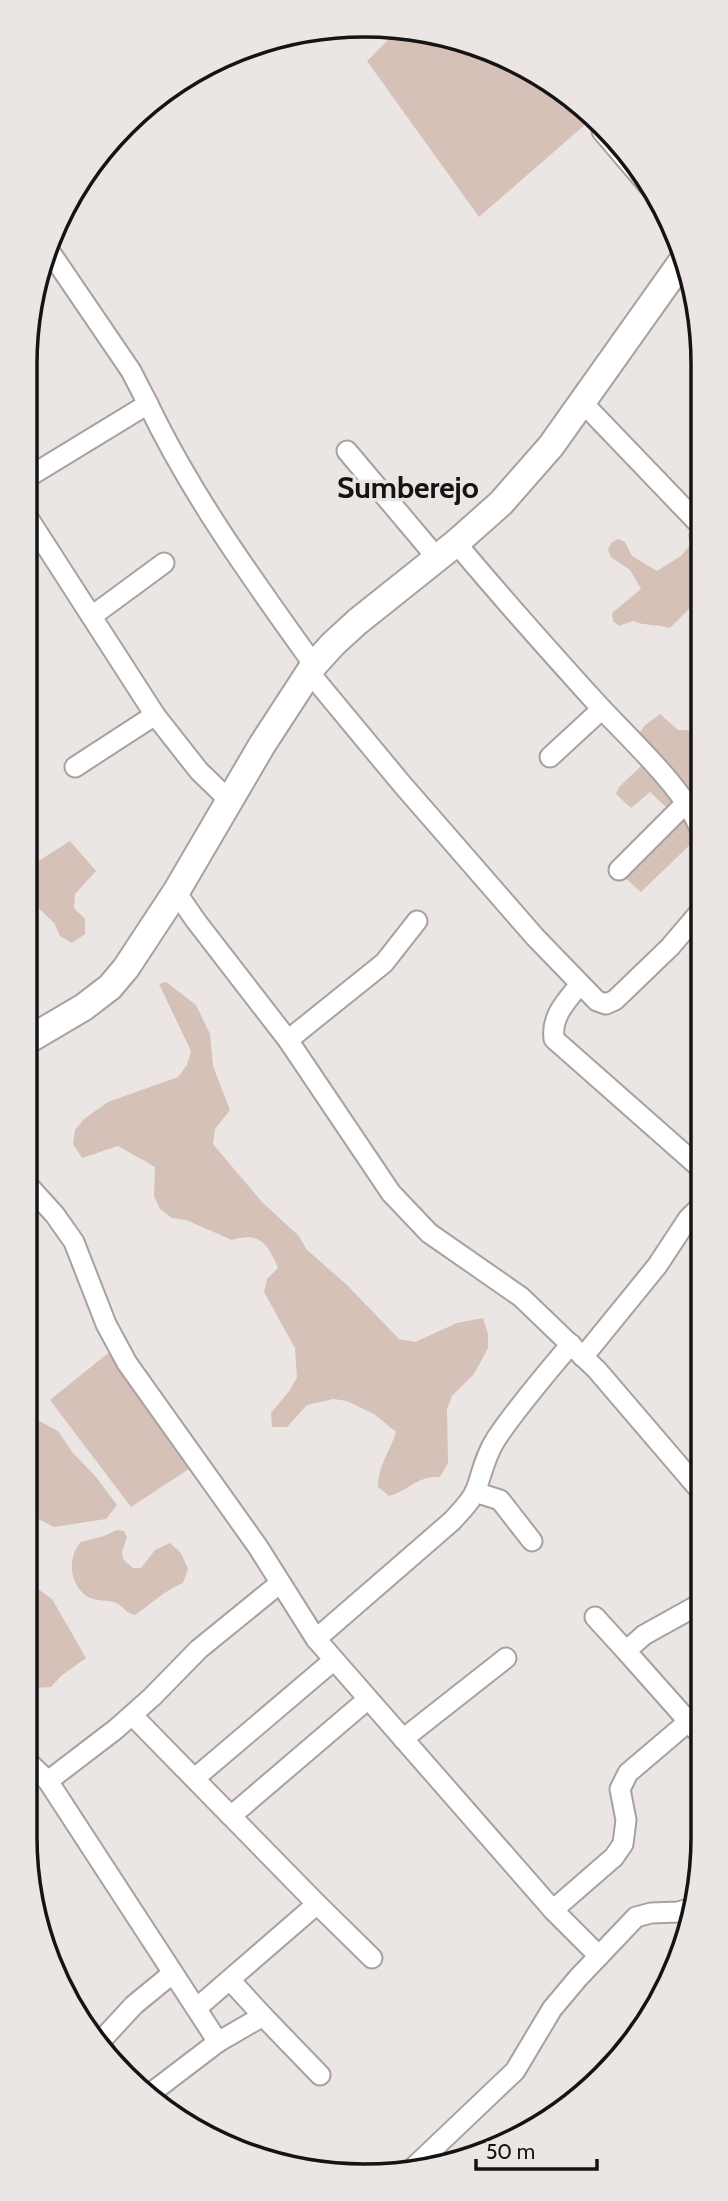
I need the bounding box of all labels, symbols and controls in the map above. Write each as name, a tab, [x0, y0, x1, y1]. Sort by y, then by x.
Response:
district label: Sumberejo	[337, 469, 479, 506]
scale bar	[476, 2128, 597, 2172]
text: 50 m	[486, 2139, 535, 2164]

